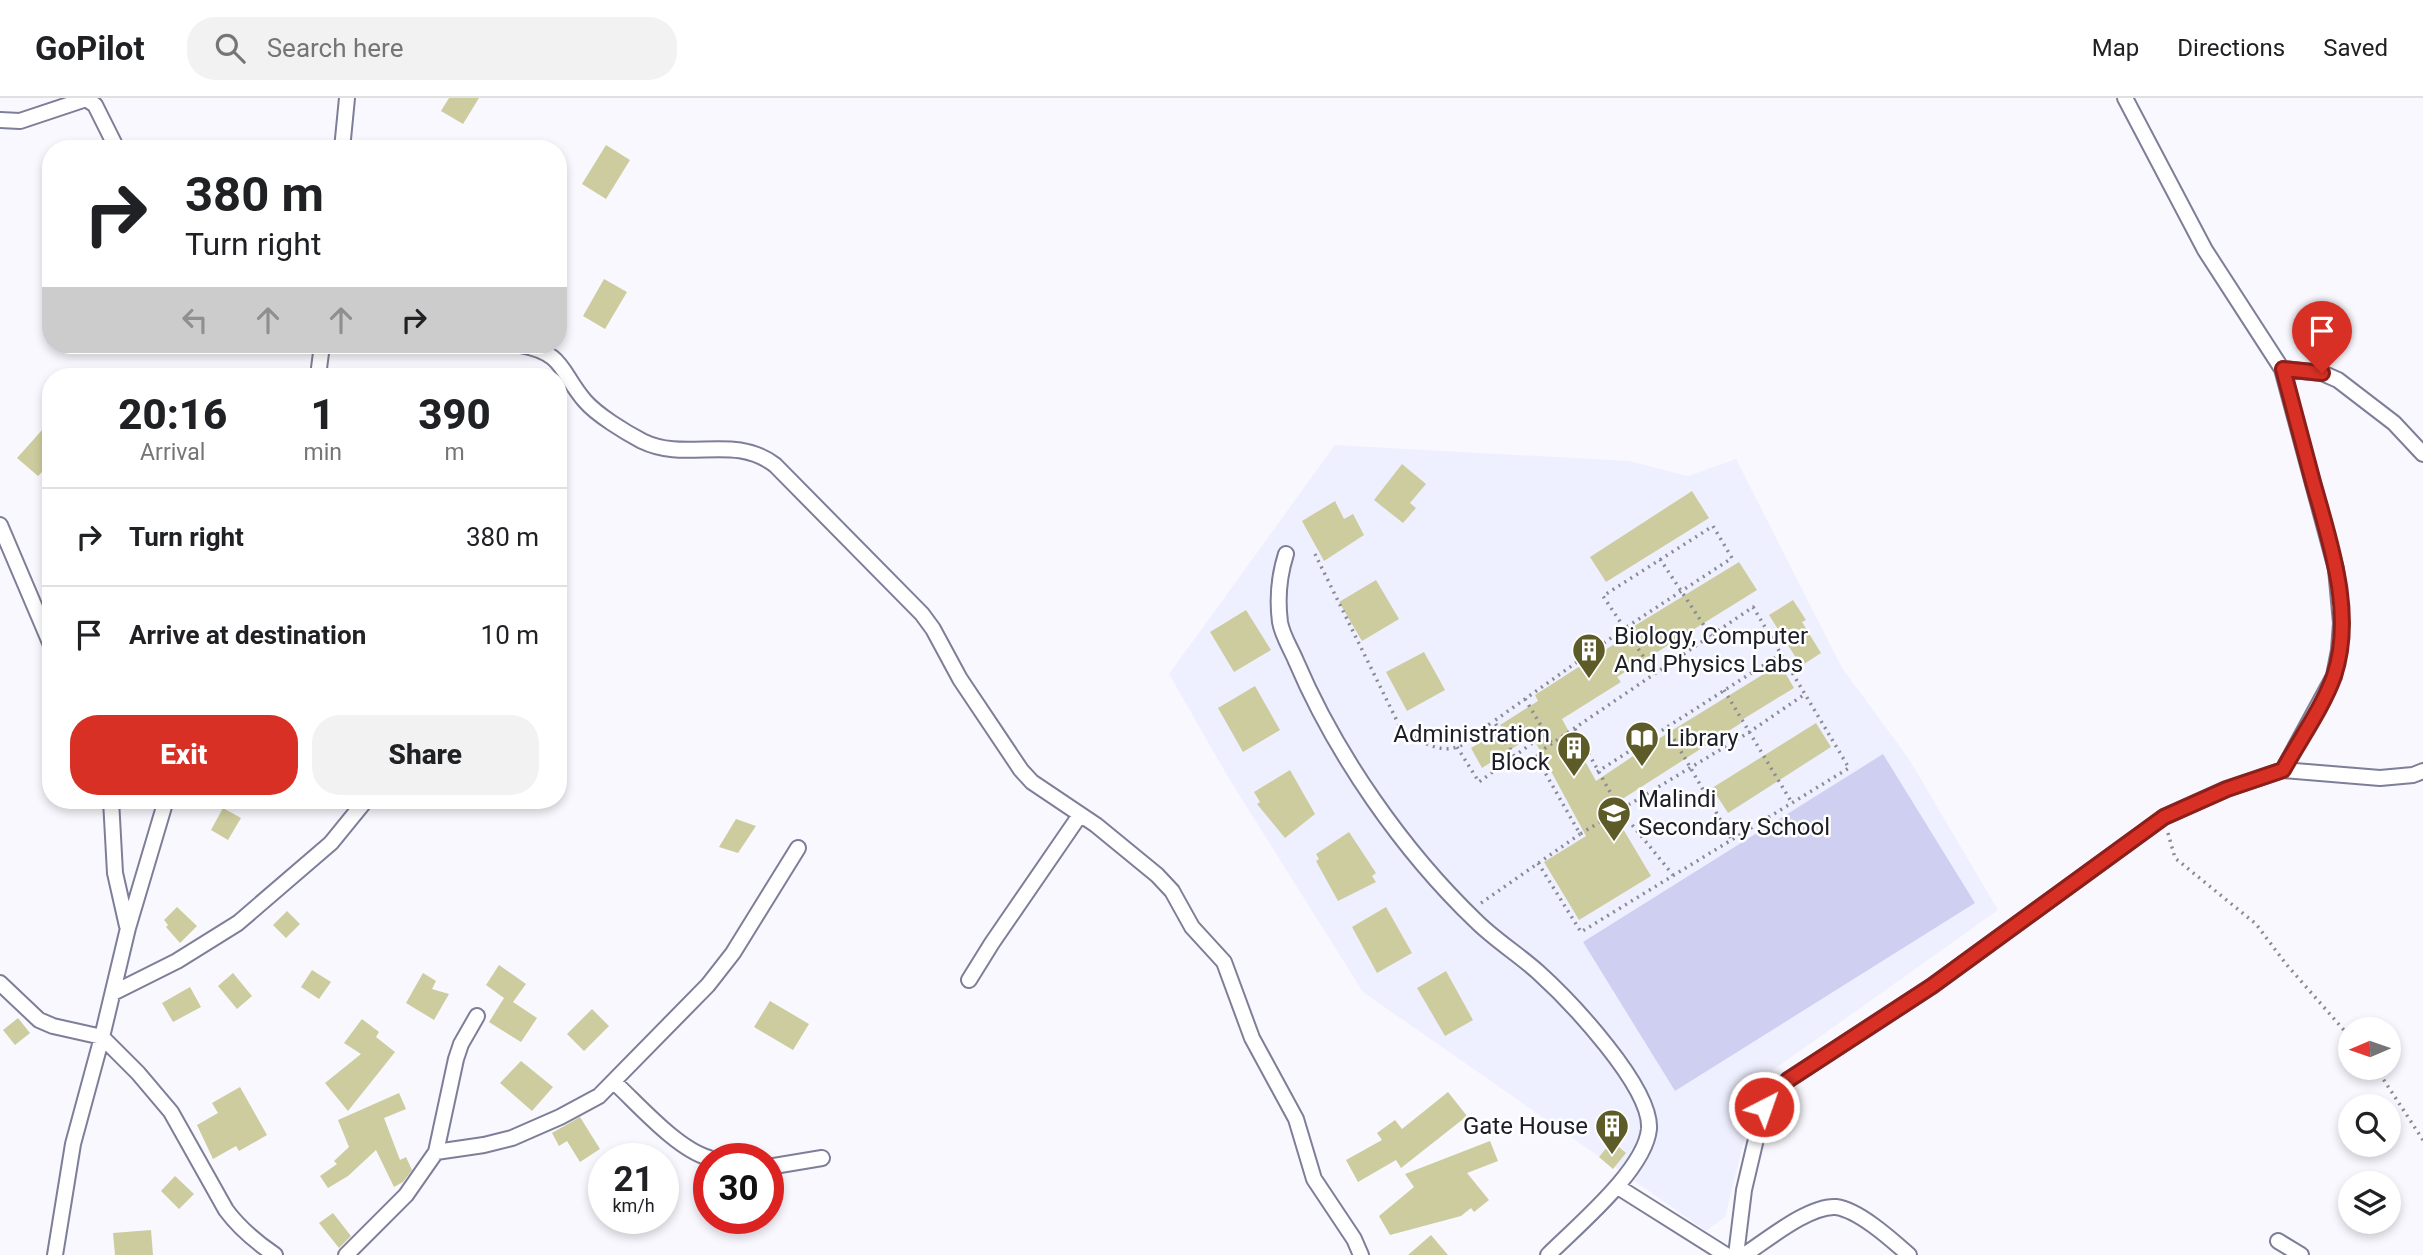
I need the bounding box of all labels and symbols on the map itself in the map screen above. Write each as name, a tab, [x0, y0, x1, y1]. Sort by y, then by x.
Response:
pin	[2292, 301, 2352, 373]
place label: Biology, Computer And Physics Labs	[1614, 622, 1808, 678]
building icon: Biology, Computer And Physics Labs	[1570, 631, 1608, 680]
library icon: Library	[1623, 719, 1661, 768]
place label: Administration Block	[1393, 720, 1551, 776]
place label: Library	[1666, 724, 1739, 752]
building icon: Administration Block	[1555, 729, 1593, 778]
place label: Malindi Secondary School	[1638, 785, 1830, 841]
school or university icon: Malindi Secondary School	[1595, 794, 1633, 843]
north arrow	[2338, 1017, 2401, 1080]
position arrow	[1727, 1070, 1801, 1144]
building icon: Gate House	[1593, 1107, 1631, 1156]
place label: Gate House	[1463, 1112, 1588, 1140]
speed limit sign: 30	[693, 1143, 784, 1234]

